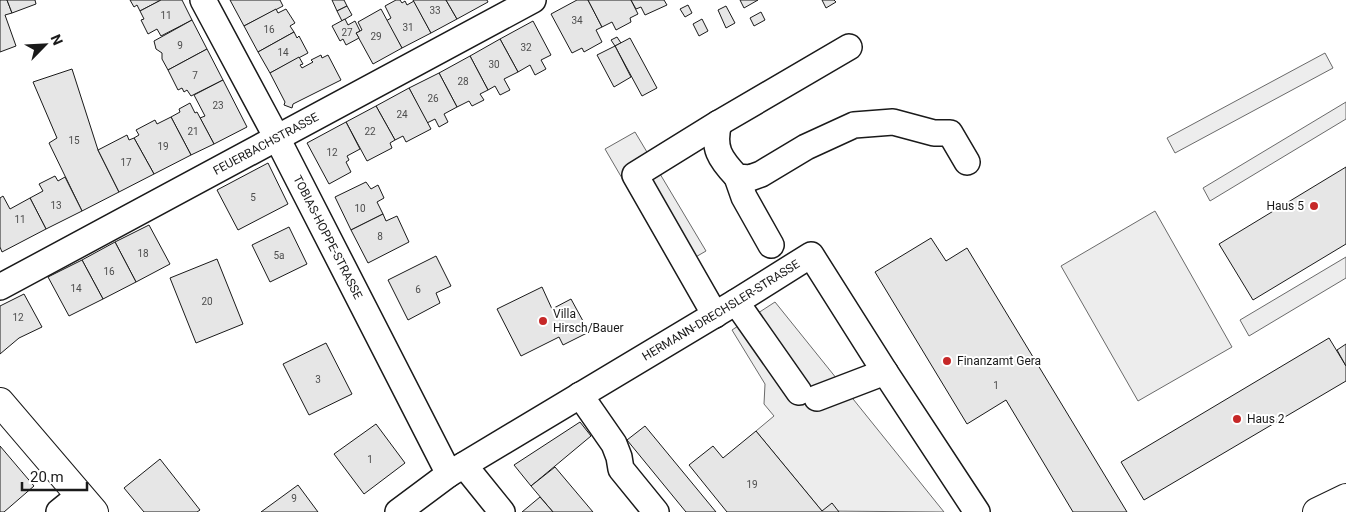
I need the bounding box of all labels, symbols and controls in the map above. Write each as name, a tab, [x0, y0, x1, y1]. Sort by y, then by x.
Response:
house number: 33	[429, 5, 441, 16]
house number: 11	[160, 10, 172, 21]
house number: 34	[571, 15, 583, 26]
north arrow	[20, 20, 70, 70]
house number: 31	[402, 22, 414, 33]
house number: 16	[263, 24, 275, 35]
house number: 27	[341, 27, 353, 38]
house number: 29	[370, 31, 382, 42]
text: N	[48, 32, 66, 47]
house number: 9	[177, 40, 183, 51]
house number: 32	[520, 42, 532, 53]
house number: 14	[277, 47, 289, 58]
house number: 30	[488, 59, 500, 70]
house number: 7	[192, 70, 198, 81]
house number: 28	[457, 76, 469, 87]
house number: 26	[427, 93, 439, 104]
house number: 23	[212, 100, 224, 111]
house number: 24	[396, 109, 408, 120]
street label: FEUERBACHSTRASSE	[211, 110, 321, 178]
house number: 21	[187, 126, 199, 137]
house number: 22	[364, 126, 376, 137]
house number: 15	[68, 135, 80, 146]
house number: 19	[157, 141, 169, 152]
house number: 12	[326, 147, 338, 158]
house number: 17	[120, 157, 132, 168]
street label: TOBIAS-HOPPE-STRASSE	[290, 173, 365, 302]
house number: 5	[250, 192, 256, 203]
place label: Haus 5	[1266, 199, 1304, 213]
house number: 13	[50, 200, 62, 211]
marker: Haus 5	[1308, 200, 1320, 212]
house number: 10	[354, 203, 366, 214]
house number: 11	[14, 214, 26, 225]
house number: 8	[377, 231, 383, 242]
house number: 18	[137, 248, 149, 259]
house number: 5a	[273, 250, 285, 261]
street label: HERMANN-DRECHSLER-STRASSE	[640, 257, 802, 364]
house number: 16	[103, 266, 115, 277]
house number: 14	[70, 283, 82, 294]
house number: 6	[415, 284, 421, 295]
house number: 20	[201, 296, 213, 307]
place label: Villa Hirsch/Bauer	[553, 307, 624, 335]
house number: 12	[12, 312, 24, 323]
marker: Villa Hirsch/Bauer	[537, 315, 549, 327]
place label: Finanzamt Gera	[957, 354, 1041, 368]
marker: Finanzamt Gera	[941, 355, 953, 367]
house number: 3	[315, 374, 321, 385]
house number: 1	[993, 380, 999, 391]
place label: Haus 2	[1247, 412, 1285, 426]
marker: Haus 2	[1231, 413, 1243, 425]
house number: 1	[367, 454, 373, 465]
scale bar	[22, 460, 88, 492]
text: 20 m	[30, 468, 64, 486]
house number: 19	[746, 479, 758, 490]
house number: 9	[291, 493, 297, 504]

